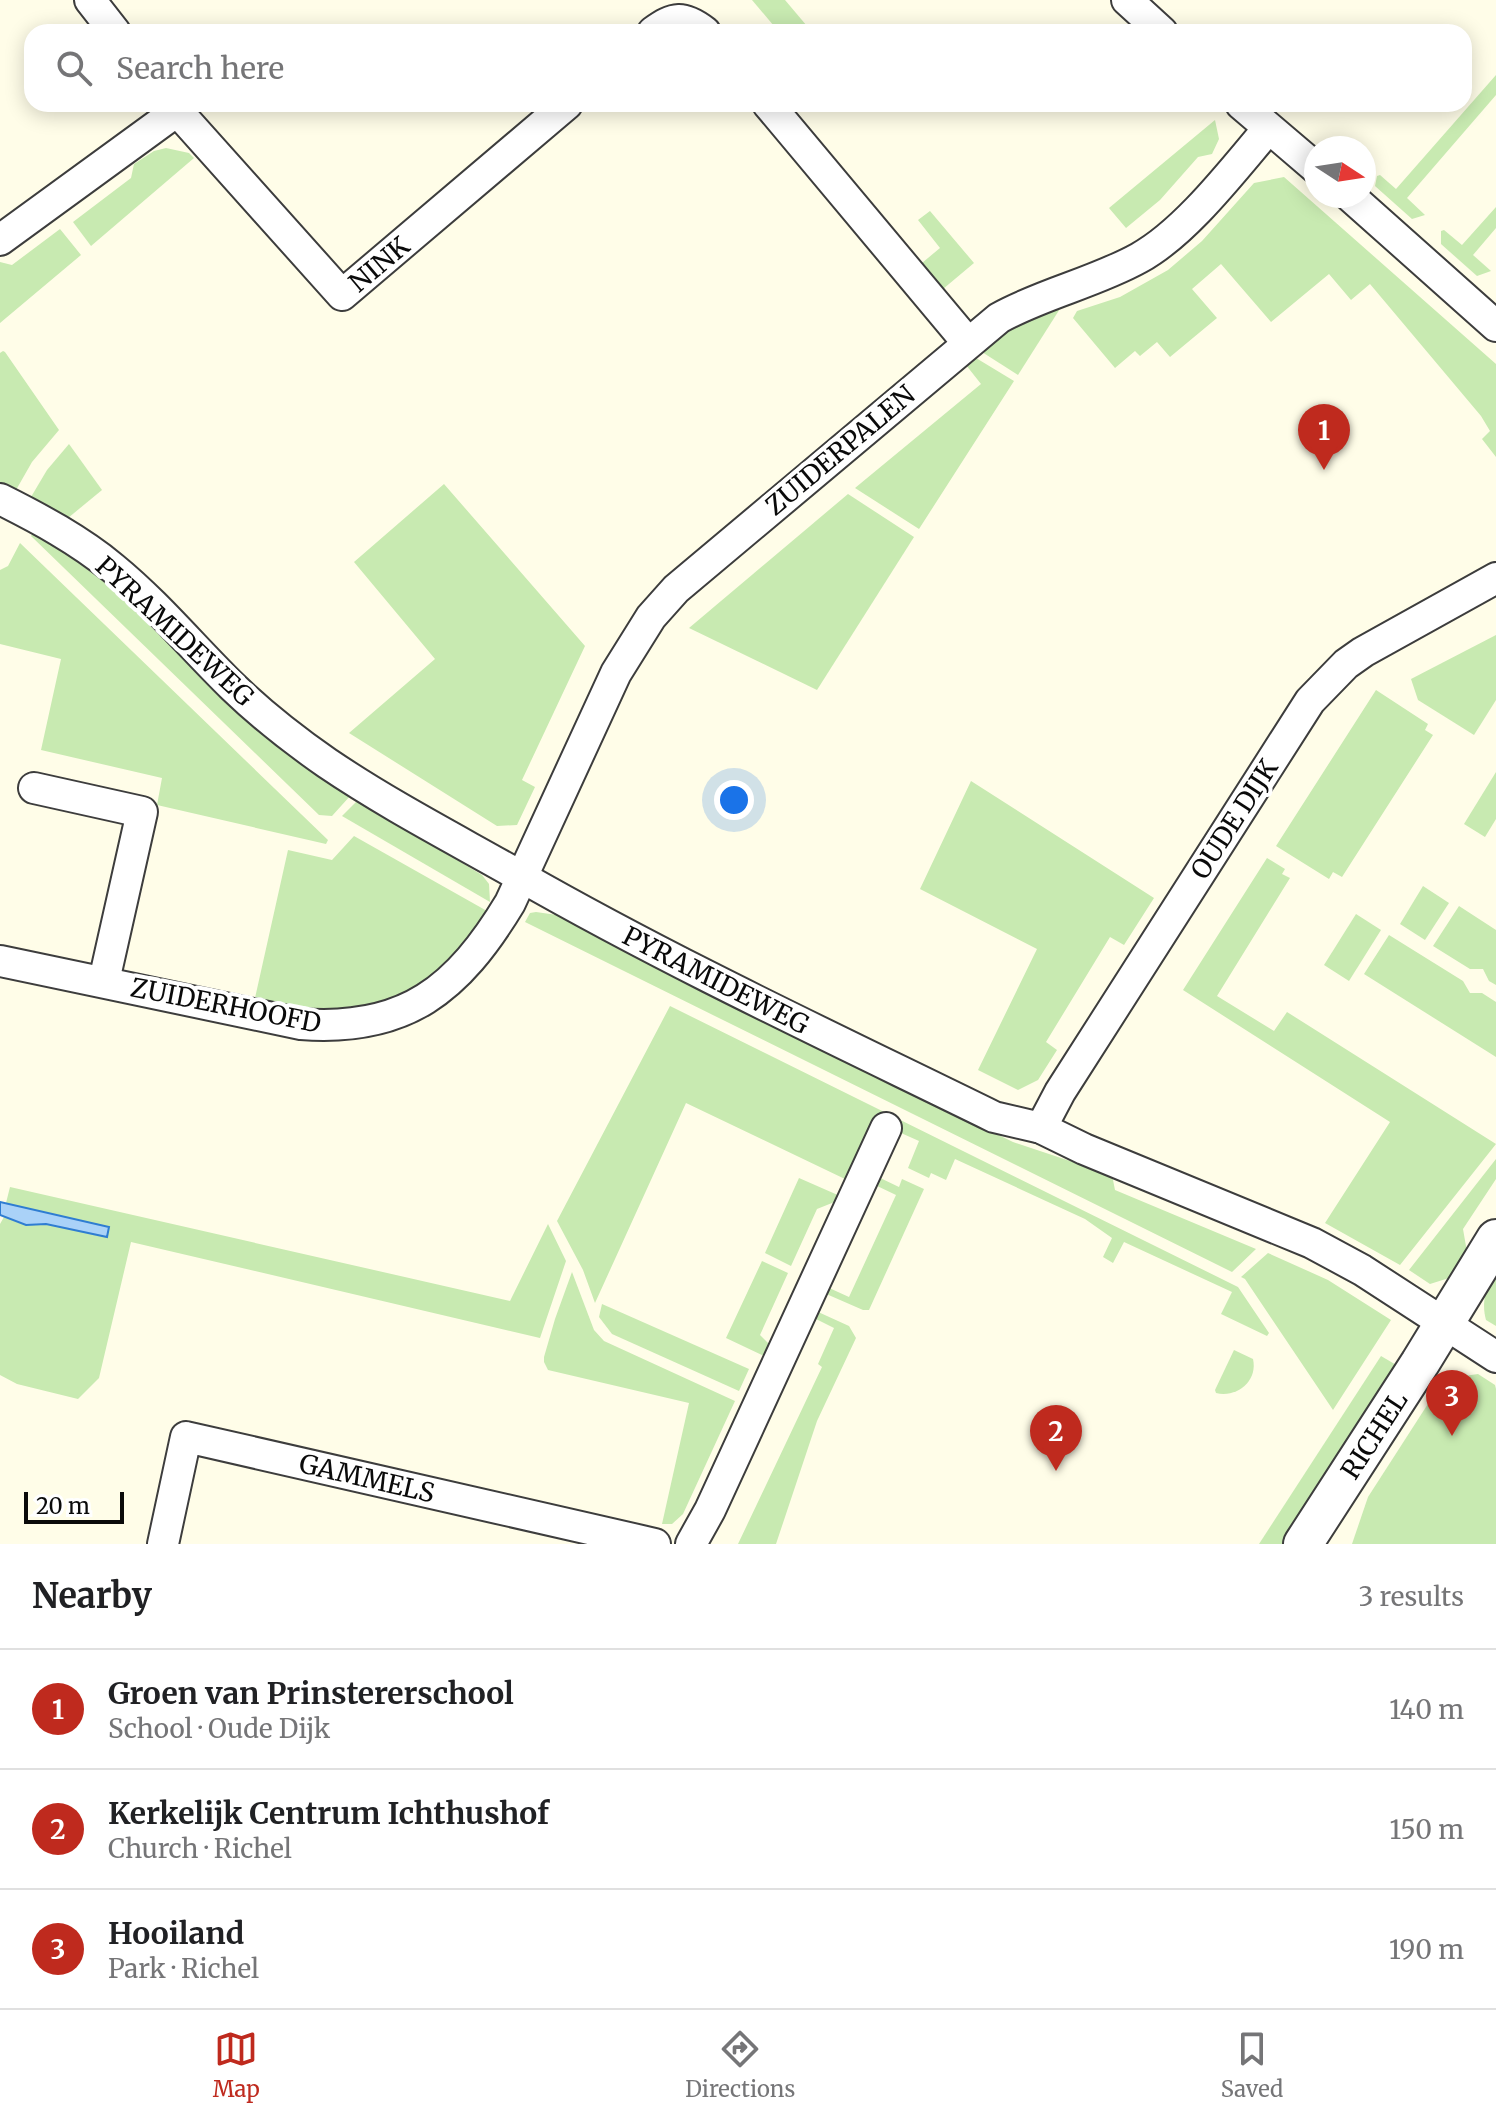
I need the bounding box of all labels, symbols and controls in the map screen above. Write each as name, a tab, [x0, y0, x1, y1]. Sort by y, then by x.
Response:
search box	[24, 24, 1472, 112]
icon: search	[52, 46, 96, 90]
text: Search here	[116, 49, 284, 87]
north arrow	[1304, 136, 1376, 208]
street label: NINK	[342, 229, 416, 299]
street label: ZUIDERPALEN	[758, 378, 922, 522]
pin: 1	[1298, 404, 1350, 470]
street label: PYRAMIDEWEG	[89, 549, 261, 713]
street label: OUDE DIJK	[1183, 753, 1285, 885]
your location	[714, 780, 754, 820]
street label: PYRAMIDEWEG	[617, 919, 815, 1041]
street label: ZUIDERHOOFD	[128, 970, 324, 1040]
pin: 3	[1426, 1370, 1478, 1436]
street label: RICHEL	[1334, 1385, 1414, 1485]
pin: 2	[1030, 1405, 1082, 1471]
street label: GAMMELS	[296, 1446, 438, 1510]
scale bar	[24, 1488, 124, 1524]
text: 20 m	[36, 1492, 90, 1520]
text: Nearby	[32, 1575, 152, 1617]
text: 3 results	[1359, 1580, 1464, 1613]
text: Groen van Prinstererschool	[108, 1674, 514, 1712]
text: 1	[52, 1693, 64, 1726]
text: 140 m	[1389, 1693, 1464, 1726]
text: School · Oude Dijk	[108, 1712, 330, 1745]
text: Kerkelijk Centrum Ichthushof	[108, 1794, 549, 1832]
text: 2	[50, 1813, 66, 1846]
text: 150 m	[1390, 1813, 1464, 1846]
text: Church · Richel	[108, 1832, 292, 1865]
text: Hooiland	[108, 1914, 244, 1952]
text: 3	[51, 1933, 65, 1966]
text: 190 m	[1389, 1933, 1464, 1966]
text: Park · Richel	[108, 1952, 259, 1985]
tab: Map	[213, 2027, 260, 2103]
tab: Directions	[685, 2027, 795, 2103]
tab: Saved	[1221, 2027, 1283, 2103]

